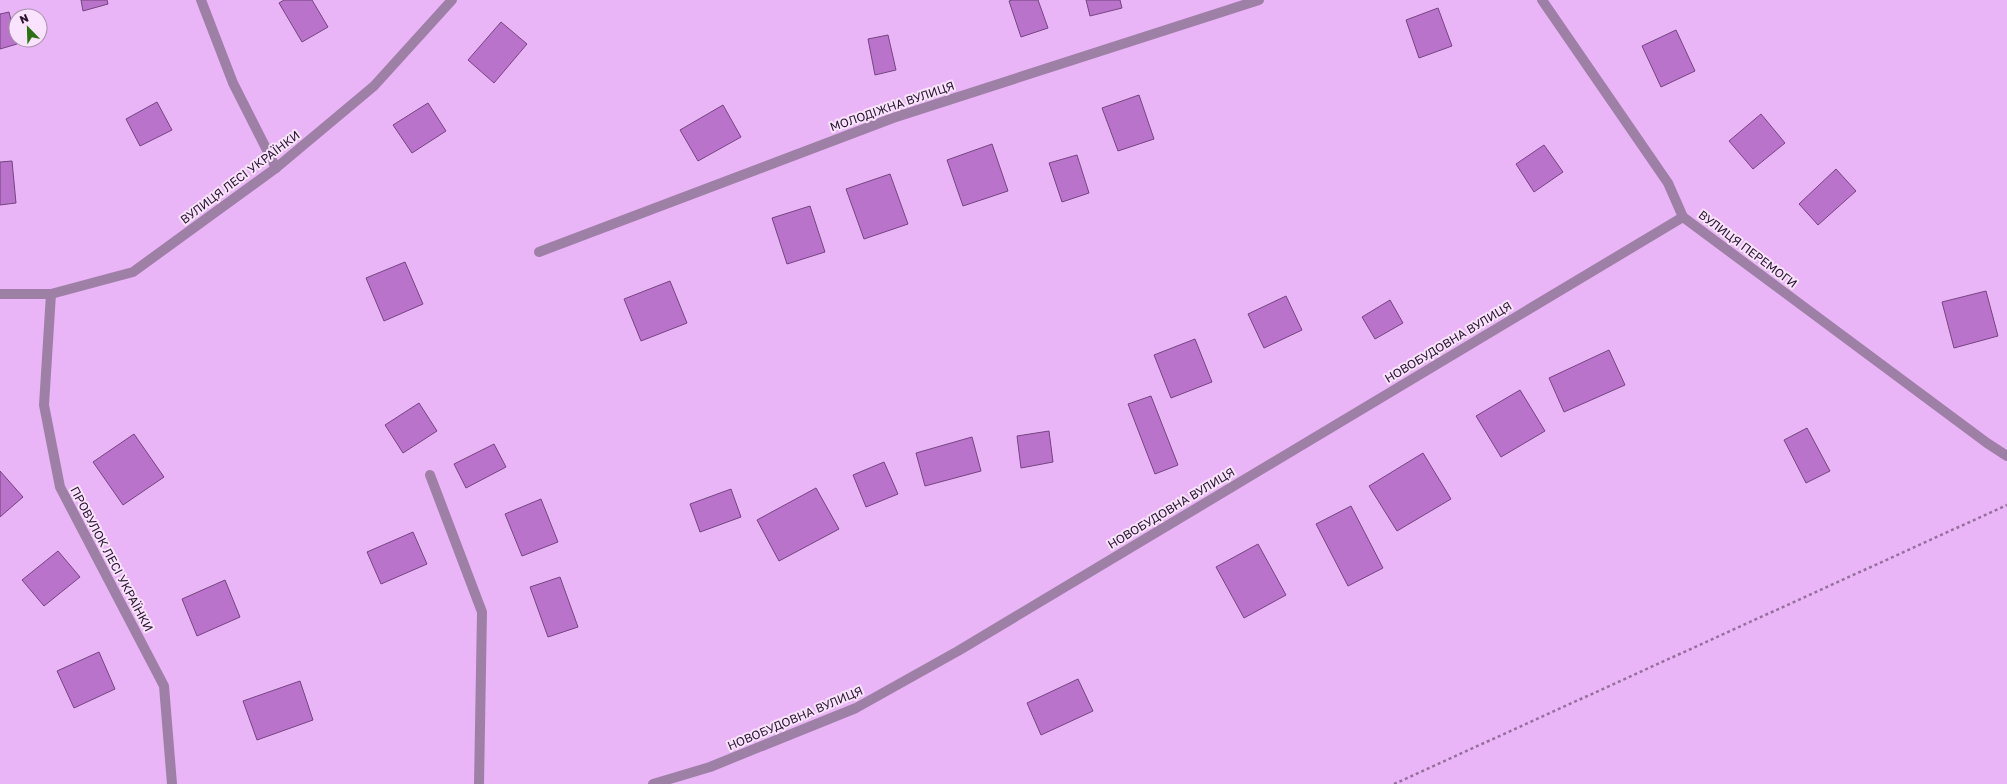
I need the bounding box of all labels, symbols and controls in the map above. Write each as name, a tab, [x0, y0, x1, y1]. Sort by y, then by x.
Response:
north arrow	[8, 8, 48, 48]
text: N	[18, 11, 30, 26]
street label: МОЛОДІЖНА ВУЛИЦЯ	[828, 78, 956, 134]
street label: ВУЛИЦЯ ЛЕСІ УКРАЇНКИ	[177, 127, 303, 227]
street label: ВУЛИЦЯ ПЕРЕМОГИ	[1696, 207, 1800, 291]
street label: НОВОБУДОВНА ВУЛИЦЯ	[1382, 298, 1514, 386]
street label: НОВОБУДОВНА ВУЛИЦЯ	[1105, 464, 1237, 552]
street label: ПРОВУЛОК ЛЕСІ УКРАЇНКИ	[67, 484, 157, 634]
street label: НОВОБУДОВНА ВУЛИЦЯ	[725, 683, 865, 753]

